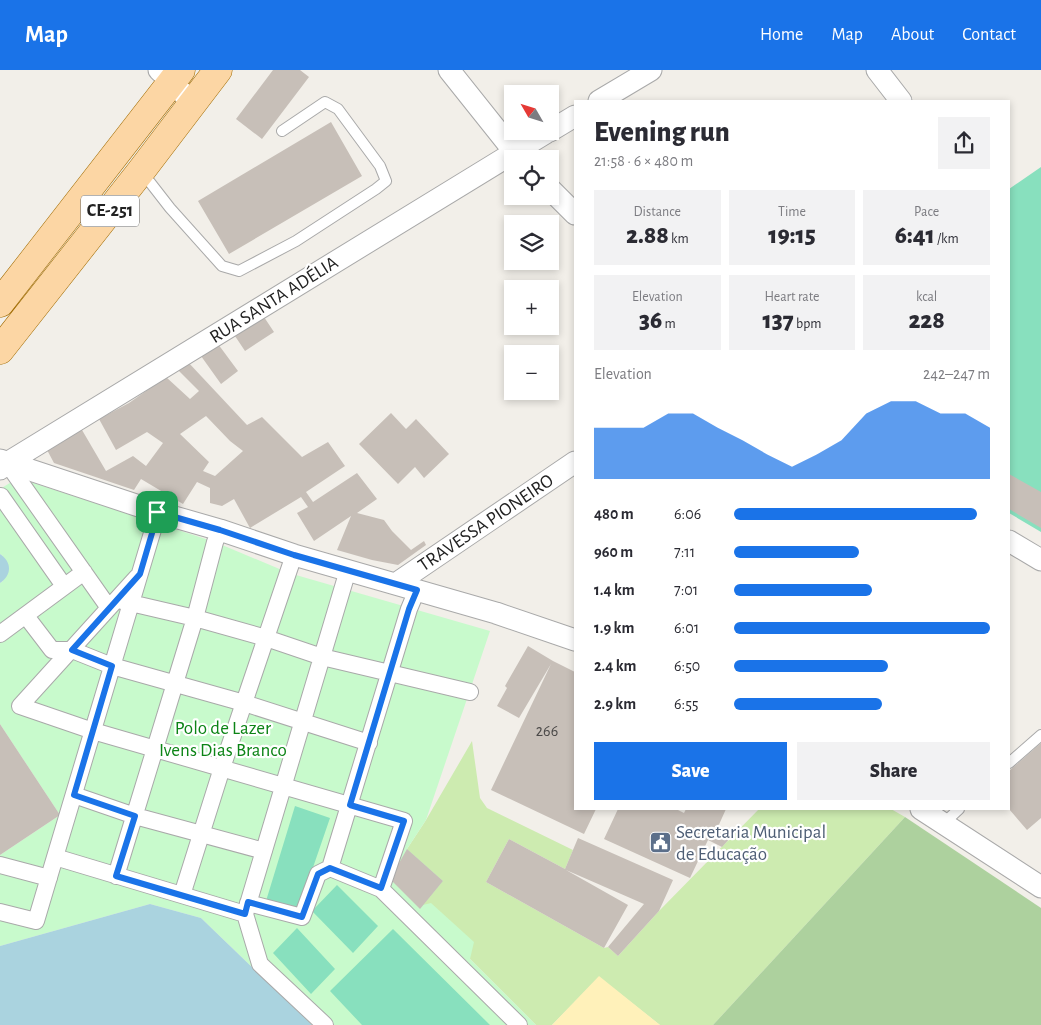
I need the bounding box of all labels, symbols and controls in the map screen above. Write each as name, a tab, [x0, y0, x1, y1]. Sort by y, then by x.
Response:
text: Map	[25, 23, 68, 47]
text: Home	[760, 26, 803, 44]
text: Map	[831, 26, 863, 44]
text: About	[891, 26, 934, 44]
text: Contact	[962, 26, 1016, 44]
north arrow	[504, 85, 559, 140]
map controls	[504, 85, 559, 400]
button: share	[938, 117, 990, 169]
text: Evening run	[594, 119, 730, 147]
button: locate	[504, 150, 559, 205]
text: 21:58 · 6 × 480 m	[594, 153, 693, 169]
road number: CE-251	[81, 195, 139, 226]
text: Distance	[634, 205, 681, 219]
text: Time	[778, 205, 806, 219]
text: Pace	[914, 205, 939, 219]
button: layers	[504, 215, 559, 270]
text: 2.88	[626, 223, 669, 248]
text: 19:15	[768, 223, 816, 248]
text: 6:41	[895, 223, 935, 248]
text: km	[669, 232, 689, 246]
text: /km	[935, 232, 959, 246]
street label: RUA SANTA ADÉLIA	[205, 251, 341, 347]
button: +	[504, 280, 559, 335]
text: Elevation	[632, 290, 683, 304]
text: Heart rate	[765, 290, 819, 304]
text: kcal	[916, 290, 937, 304]
text: 36	[639, 308, 662, 333]
text: 137	[763, 308, 794, 333]
text: 228	[908, 308, 945, 333]
text: m	[662, 317, 676, 331]
text: bpm	[794, 317, 821, 331]
button: −	[504, 345, 559, 400]
text: Elevation	[594, 366, 652, 382]
text: 242–247 m	[923, 366, 990, 382]
street label: TRAVESSA PIONEIRO	[415, 471, 557, 575]
pin	[136, 491, 178, 533]
icon: arrive	[143, 498, 171, 526]
text: 480 m	[594, 506, 634, 522]
text: 6:06	[674, 506, 701, 522]
text: 960 m	[594, 544, 633, 560]
text: 7:11	[674, 544, 695, 560]
text: 1.4 km	[594, 582, 635, 598]
text: 7:01	[674, 582, 698, 598]
text: 1.9 km	[594, 620, 634, 636]
text: 6:01	[674, 620, 699, 636]
text: 2.4 km	[594, 658, 637, 674]
text: 6:50	[674, 658, 700, 674]
text: 2.9 km	[594, 696, 636, 712]
text: 6:55	[674, 696, 699, 712]
park label: Polo de Lazer Ivens Dias Branco	[159, 719, 287, 760]
house number: 266	[536, 723, 558, 739]
button: Save	[594, 742, 787, 800]
button: Share	[797, 742, 990, 800]
place label: Secretaria Municipal de Educação	[676, 823, 826, 864]
public building icon: Secretaria Municipal de Educação	[648, 831, 672, 855]

